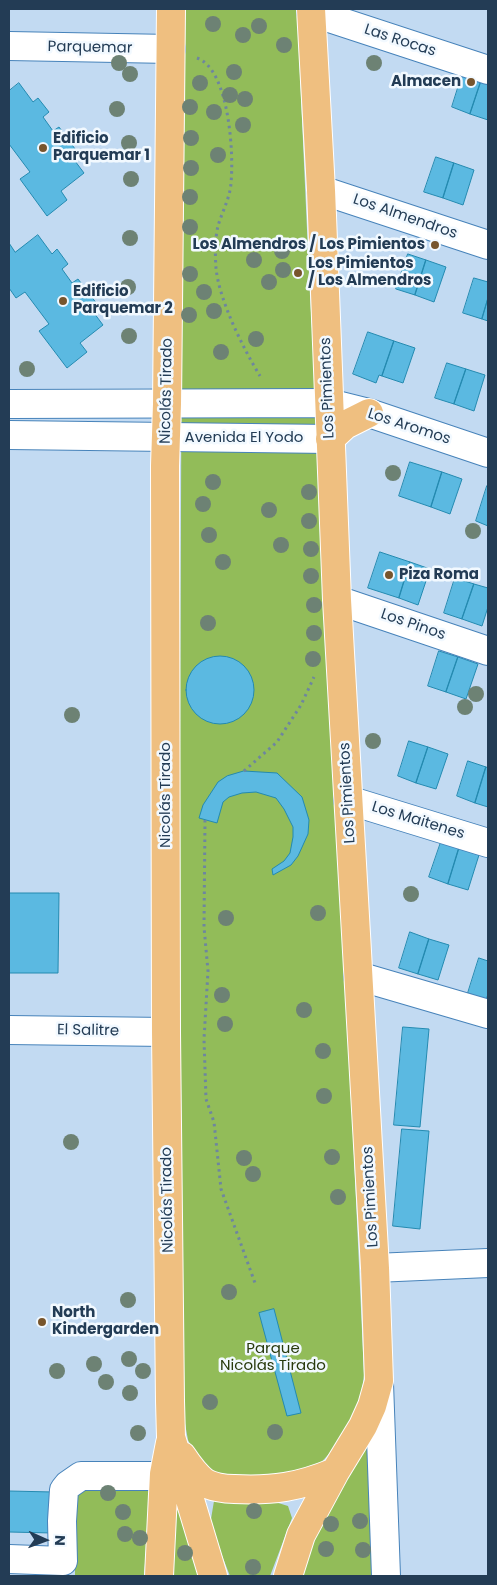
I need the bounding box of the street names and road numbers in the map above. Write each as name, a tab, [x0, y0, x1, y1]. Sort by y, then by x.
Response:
street label: Las Rocas	[362, 21, 438, 61]
street label: Parquemar	[48, 38, 132, 58]
street label: Los Almendros	[350, 191, 460, 243]
street label: Los Pimientos	[317, 337, 339, 439]
street label: Nicolás Tirado	[157, 338, 177, 444]
street label: Los Aromos	[365, 405, 453, 449]
street label: Avenida El Yodo	[185, 429, 303, 447]
street label: Los Pinos	[378, 606, 448, 644]
street label: Nicolás Tirado	[157, 742, 175, 848]
street label: Los Pimientos	[336, 742, 360, 844]
street label: Los Maitenes	[369, 798, 467, 844]
street label: El Salitre	[57, 1021, 119, 1041]
street label: Los Pimientos	[359, 1146, 383, 1248]
street label: Nicolás Tirado	[158, 1147, 178, 1253]

